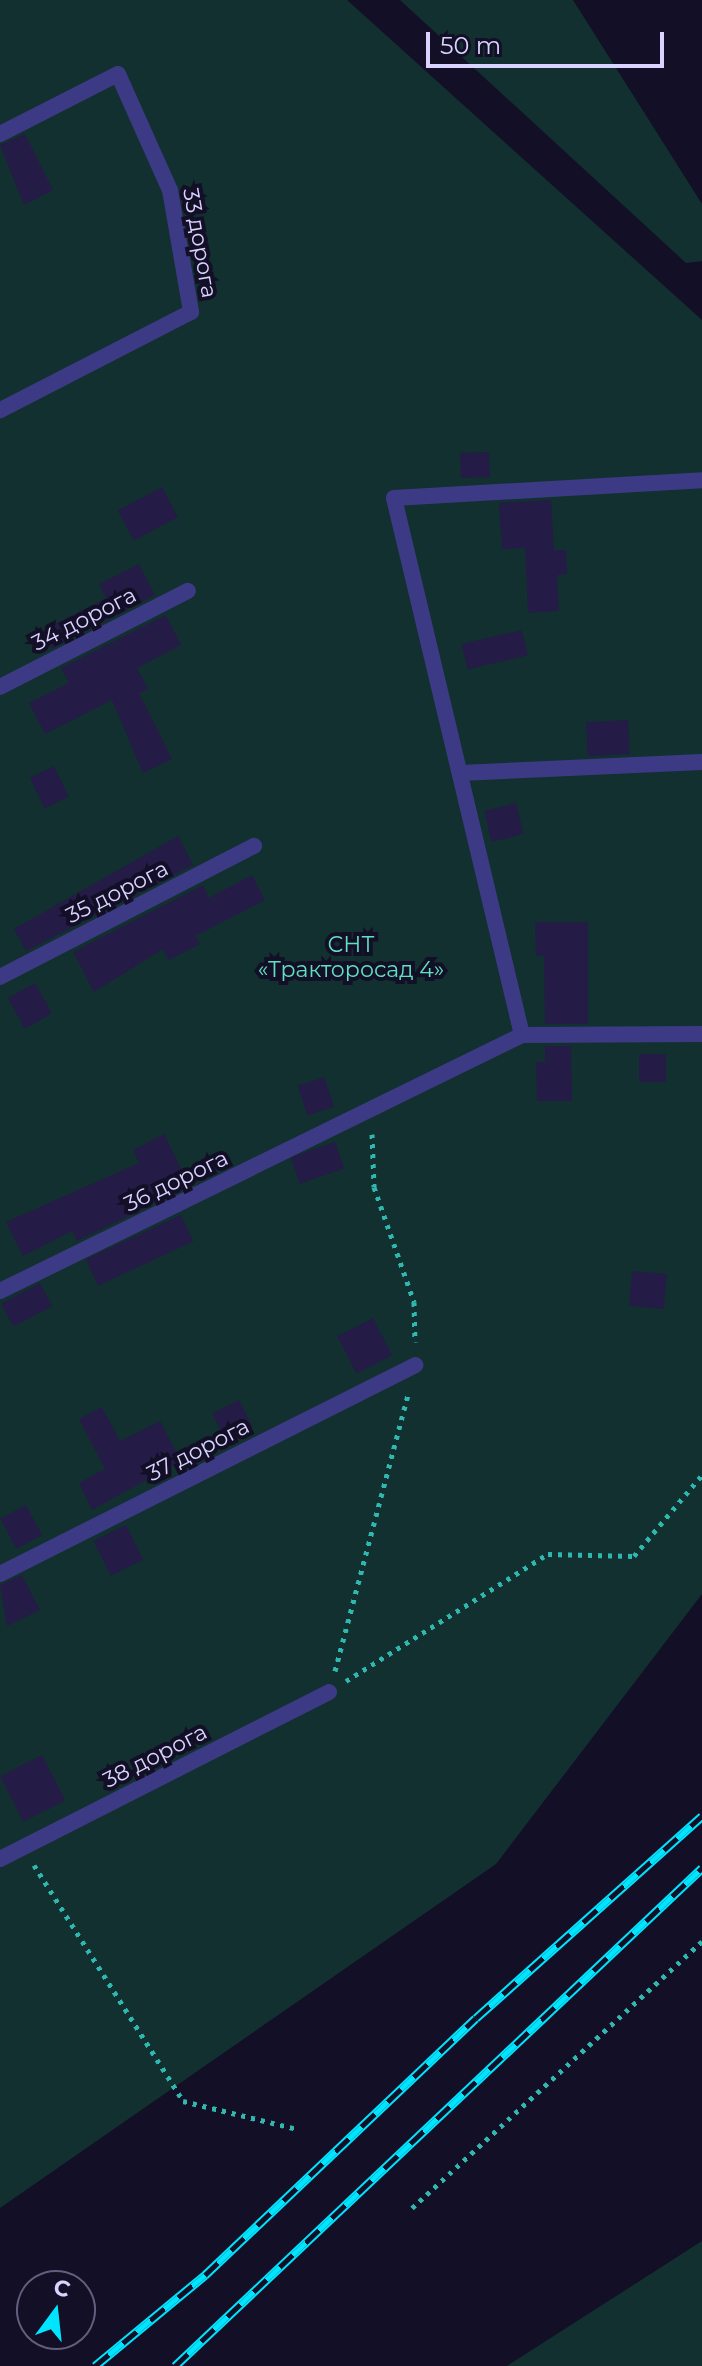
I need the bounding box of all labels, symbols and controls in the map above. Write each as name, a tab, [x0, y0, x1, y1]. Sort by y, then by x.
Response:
scale bar	[430, 16, 668, 66]
text: 50 m	[440, 31, 501, 60]
street label: 33 дорога	[177, 186, 223, 300]
street label: 34 дорога	[27, 582, 141, 656]
street label: 35 дорога	[62, 855, 172, 929]
park label: СНТ «Тракторосад 4»	[258, 931, 444, 982]
street label: 36 дорога	[120, 1145, 232, 1217]
street label: 37 дорога	[142, 1413, 254, 1487]
street label: 38 дорога	[99, 1719, 211, 1793]
north arrow	[16, 2270, 96, 2350]
text: С	[51, 2273, 73, 2303]

